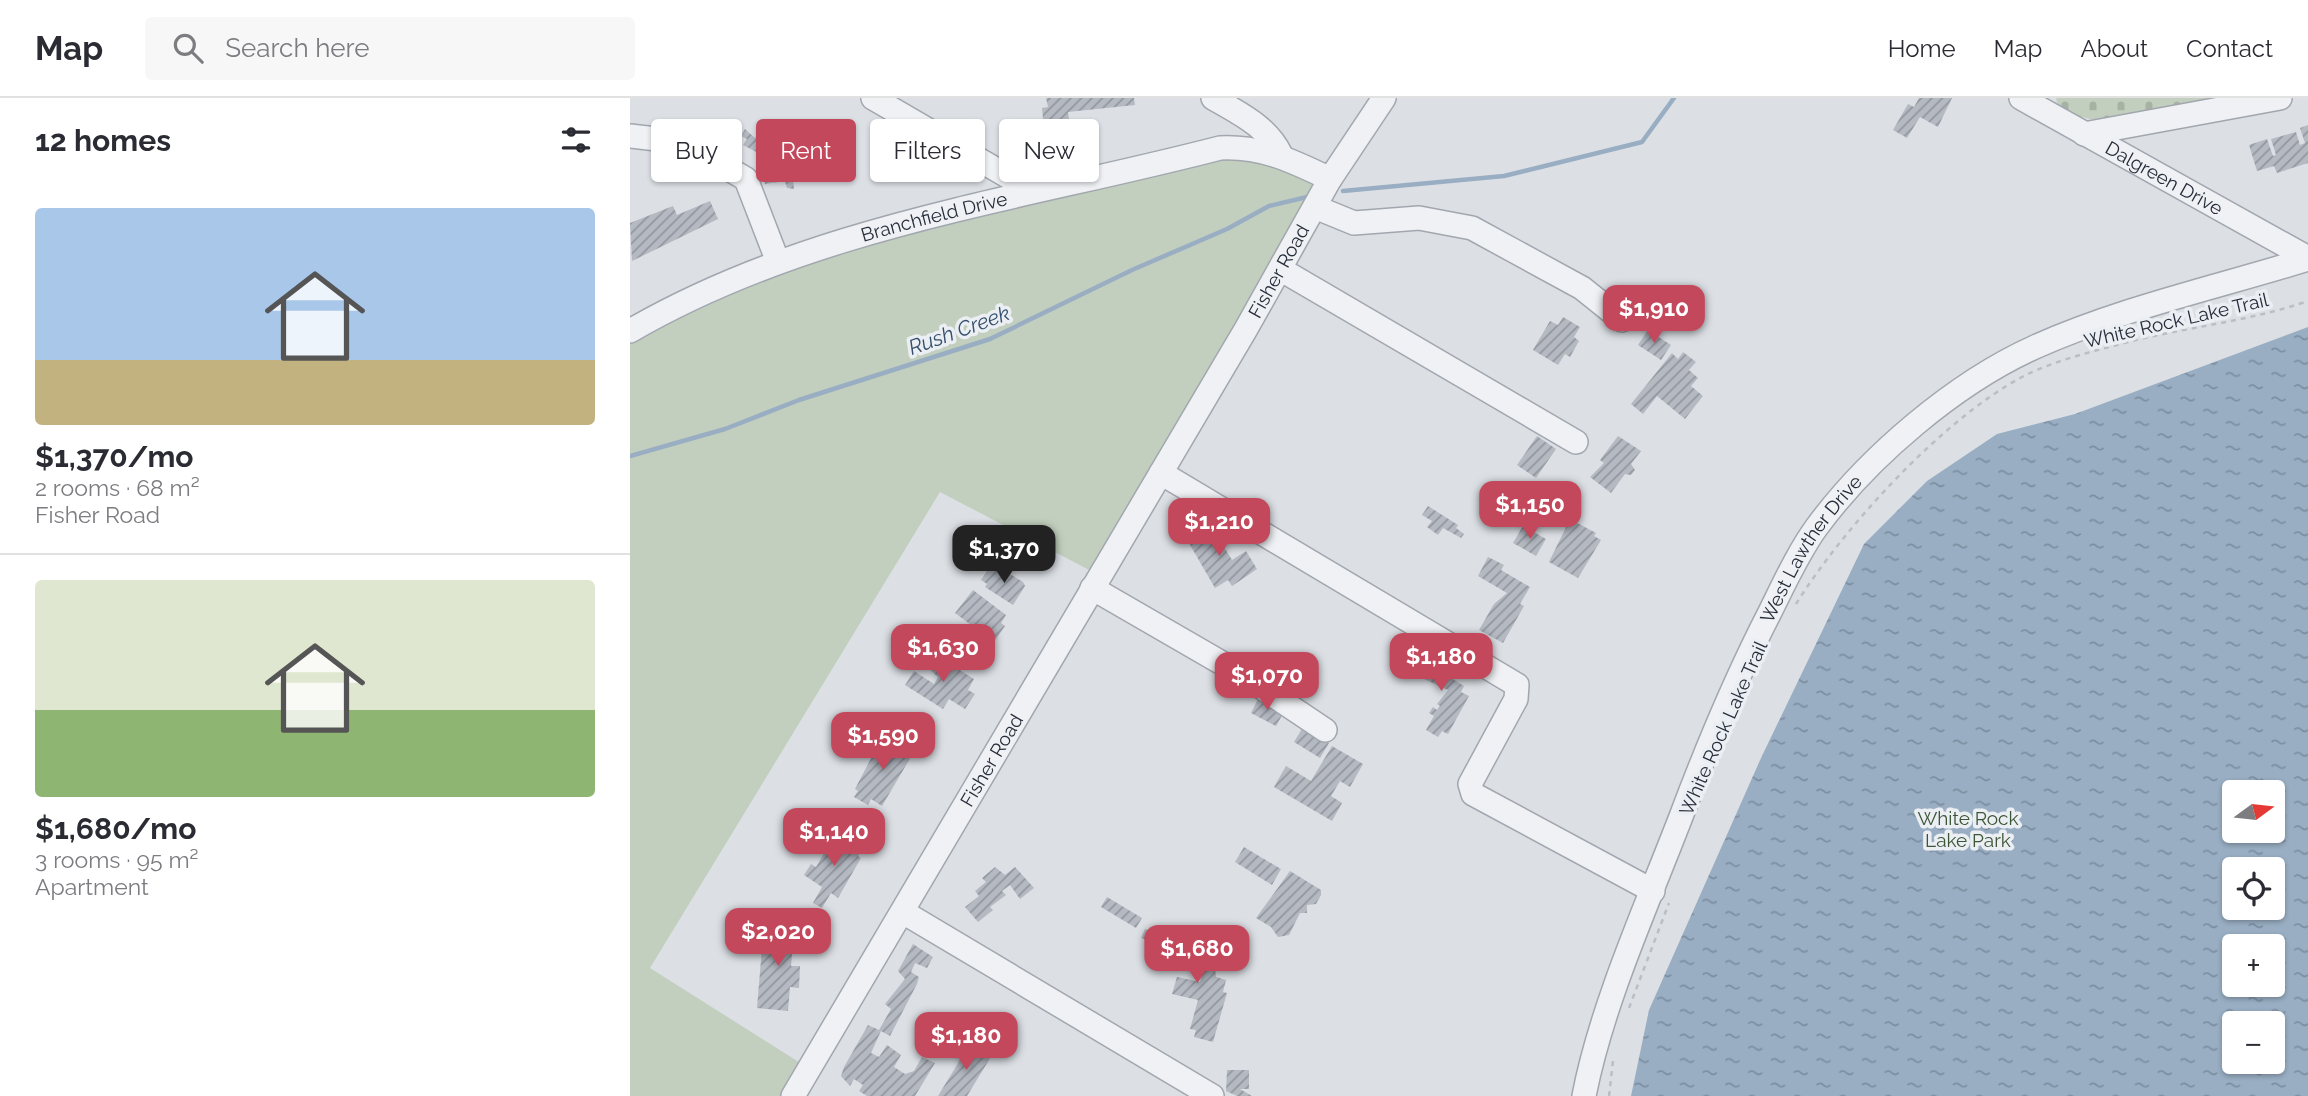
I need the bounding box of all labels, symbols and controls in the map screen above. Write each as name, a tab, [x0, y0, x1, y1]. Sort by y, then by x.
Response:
search box	[145, 17, 635, 80]
text: Map	[35, 29, 103, 68]
icon: search	[169, 29, 207, 67]
text: Search here	[225, 33, 370, 63]
text: Home	[1888, 34, 1956, 63]
text: Map	[1994, 34, 2042, 63]
text: About	[2080, 34, 2148, 63]
text: Contact	[2186, 34, 2273, 63]
chip: Buy	[651, 119, 742, 182]
chip: Rent	[756, 119, 856, 182]
chip: Filters	[870, 119, 985, 182]
chip: New	[999, 119, 1099, 182]
icon: filters	[557, 121, 595, 159]
text: 12 homes	[35, 123, 171, 158]
street label: Dalgreen Drive	[2102, 136, 2227, 219]
street label: Branchfield Drive	[858, 187, 1009, 246]
street label: Fisher Road	[1243, 221, 1313, 322]
icon: home	[252, 253, 378, 379]
pin: $1,910	[1597, 286, 1711, 345]
street label: White Rock Lake Trail	[2082, 288, 2271, 352]
text: $1,910	[1619, 294, 1689, 321]
water label: Rush Creek	[905, 300, 1013, 360]
text: $1,370/mo	[35, 439, 194, 474]
street label: West Lawther Drive	[1755, 470, 1866, 626]
text: 2 rooms · 68 m²	[35, 474, 200, 501]
pin: $1,150	[1473, 482, 1587, 541]
text: $1,150	[1495, 490, 1565, 517]
pin: $1,210	[1162, 498, 1276, 558]
text: Fisher Road	[35, 501, 160, 528]
text: $1,210	[1184, 507, 1254, 534]
pin: $1,370	[947, 526, 1061, 585]
text: $1,370	[968, 534, 1040, 561]
pin: $1,630	[886, 624, 1000, 684]
icon: home	[252, 625, 378, 751]
text: $1,630	[907, 633, 979, 660]
pin: $1,180	[1384, 634, 1498, 693]
street label: White Rock Lake Trail	[1675, 637, 1772, 819]
text: $1,180	[1406, 642, 1476, 669]
pin: $1,070	[1210, 652, 1324, 712]
text: $1,070	[1231, 661, 1303, 688]
street label: Fisher Road	[956, 710, 1027, 810]
pin: $1,590	[826, 712, 940, 772]
text: $1,590	[847, 721, 919, 748]
north arrow	[2222, 780, 2286, 844]
map controls	[2222, 780, 2285, 1074]
park label: White Rock Lake Park	[1917, 807, 2019, 851]
pin: $1,140	[777, 808, 891, 868]
text: $1,680/mo	[35, 811, 196, 846]
text: $1,140	[799, 817, 869, 844]
text: 3 rooms · 95 m²	[35, 846, 198, 873]
button: locate	[2222, 857, 2285, 920]
text: Apartment	[35, 873, 149, 900]
pin: $2,020	[721, 908, 835, 968]
text: $2,020	[741, 917, 815, 944]
pin: $1,680	[1140, 926, 1254, 985]
text: $1,680	[1160, 934, 1234, 961]
button: +	[2222, 934, 2285, 997]
button: −	[2222, 1011, 2285, 1074]
pin: $1,180	[909, 1012, 1023, 1072]
text: $1,180	[931, 1021, 1001, 1048]

